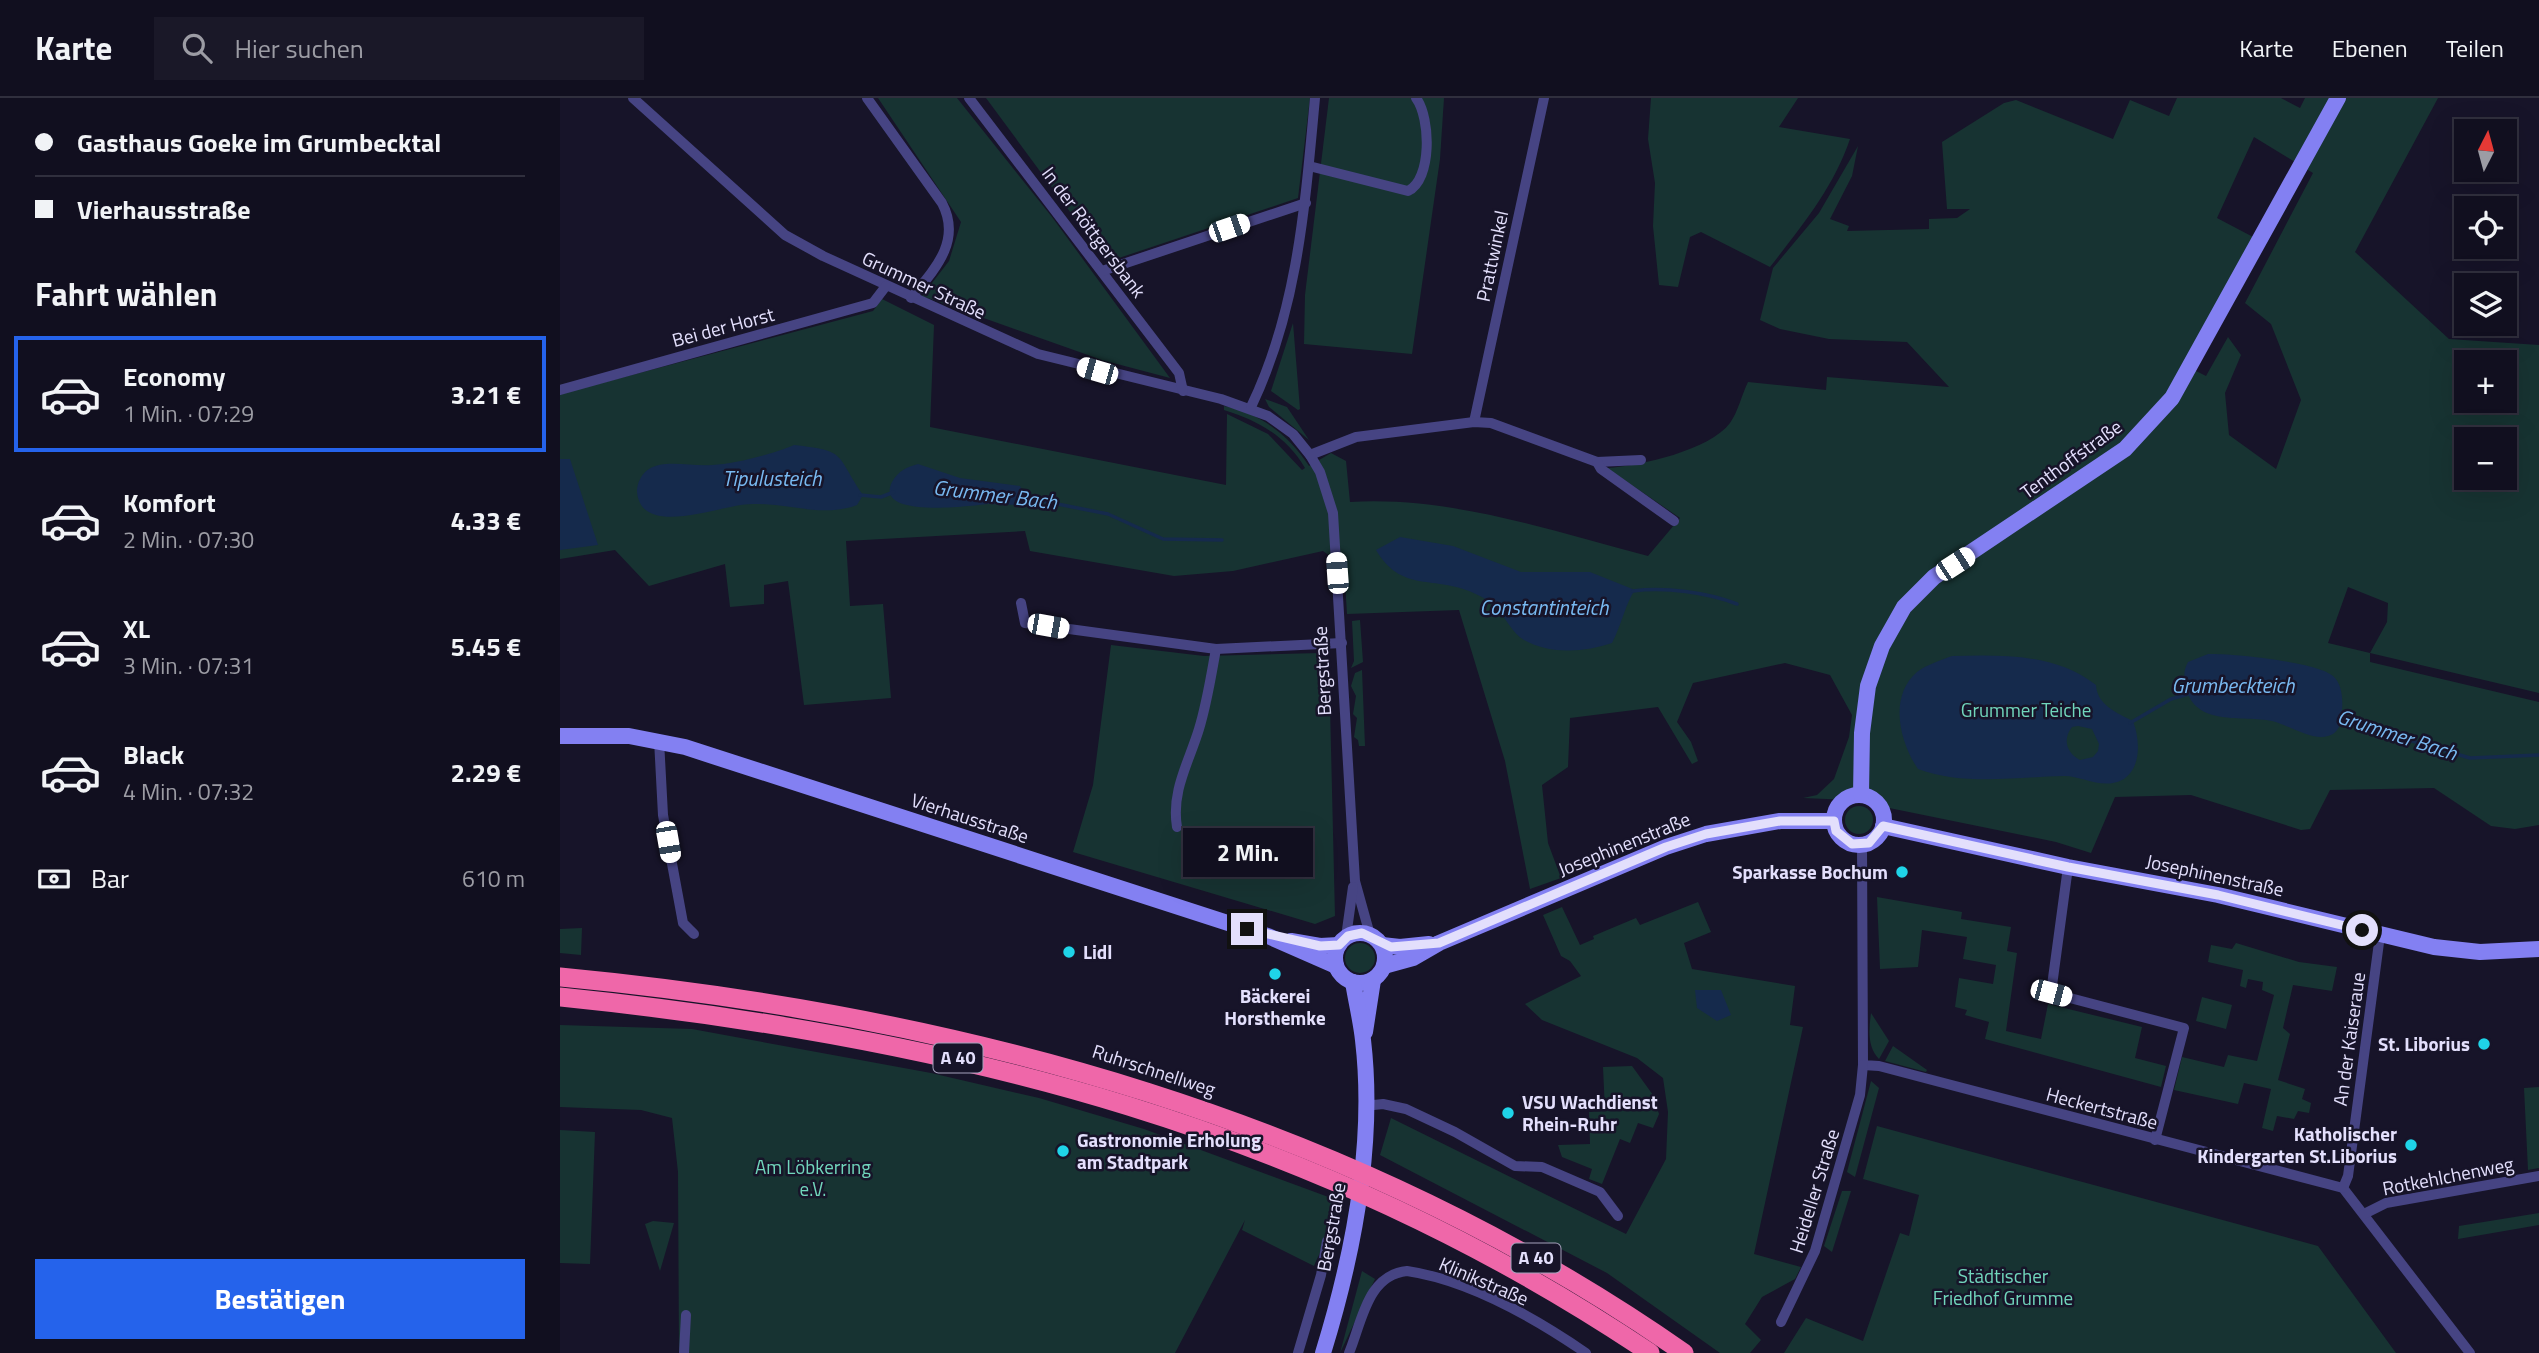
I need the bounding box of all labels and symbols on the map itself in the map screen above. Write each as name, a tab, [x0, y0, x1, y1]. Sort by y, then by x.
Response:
north arrow	[2454, 119, 2516, 182]
street label: In der Röttgersbank	[1035, 160, 1153, 303]
street label: Prattwinkel	[1468, 208, 1515, 304]
car	[1206, 211, 1253, 245]
street label: Grummer Straße	[857, 243, 991, 326]
street label: Bei der Horst	[668, 299, 778, 354]
car	[1074, 355, 1121, 387]
street label: Tenthoffstraße	[2014, 412, 2128, 505]
water label: Tipulusteich	[723, 462, 822, 494]
water label: Grummer Bach	[932, 471, 1059, 518]
car	[1932, 544, 1979, 584]
car	[1326, 551, 1349, 595]
water label: Constantinteich	[1480, 591, 1609, 623]
car	[1026, 612, 1071, 640]
street label: Bergstraße	[1305, 626, 1338, 717]
water label: Grumbeckteich	[2171, 669, 2295, 701]
park label: Grummer Teiche	[1961, 695, 2091, 724]
water label: Grummer Bach	[2333, 700, 2462, 769]
street label: Vierhausstraße	[908, 785, 1033, 850]
street label: Josephinenstraße	[1553, 804, 1694, 883]
car	[655, 819, 682, 865]
callout: 2 Min.	[1182, 828, 1312, 876]
street label: Josephinenstraße	[2143, 846, 2287, 903]
place label: Sparkasse Bochum	[1732, 857, 1888, 886]
marker: Sparkasse Bochum	[1894, 864, 1910, 880]
route end	[1231, 913, 1263, 945]
route start	[2346, 914, 2378, 946]
place label: Lidl	[1083, 937, 1112, 966]
marker: Lidl	[1061, 944, 1077, 960]
marker: Bäckerei Horsthemke	[1267, 966, 1283, 982]
street label: An der Kaiseraue	[2325, 970, 2372, 1108]
car	[2028, 977, 2075, 1009]
place label: Bäckerei Horsthemke	[1224, 981, 1326, 1032]
place label: St. Liborius	[2378, 1029, 2470, 1058]
street label: Ruhrschnellweg	[1089, 1036, 1220, 1103]
marker: St. Liborius	[2476, 1036, 2492, 1052]
road number: A 40	[934, 1043, 982, 1072]
street label: Heckertstraße	[2043, 1079, 2161, 1136]
place label: VSU Wachdienst Rhein-Ruhr	[1522, 1087, 1658, 1138]
marker: VSU Wachdienst Rhein-Ruhr	[1500, 1105, 1516, 1121]
place label: Katholischer Kindergarten St.Liborius	[2197, 1119, 2397, 1170]
place label: Gastronomie Erholung am Stadtpark	[1077, 1125, 1261, 1176]
street label: Heideller Straße	[1781, 1125, 1846, 1257]
marker: Katholischer Kindergarten St.Liborius	[2403, 1137, 2419, 1153]
marker: Gastronomie Erholung am Stadtpark	[1055, 1143, 1071, 1159]
street label: Rotkehlchenweg	[2380, 1149, 2516, 1202]
park label: Am Löbkerring e.V.	[755, 1152, 871, 1203]
street label: Bergstraße	[1308, 1180, 1353, 1274]
road number: A 40	[1511, 1244, 1560, 1273]
street label: Klinikstraße	[1435, 1249, 1534, 1312]
park label: Städtischer Friedhof Grumme	[1933, 1261, 2073, 1312]

